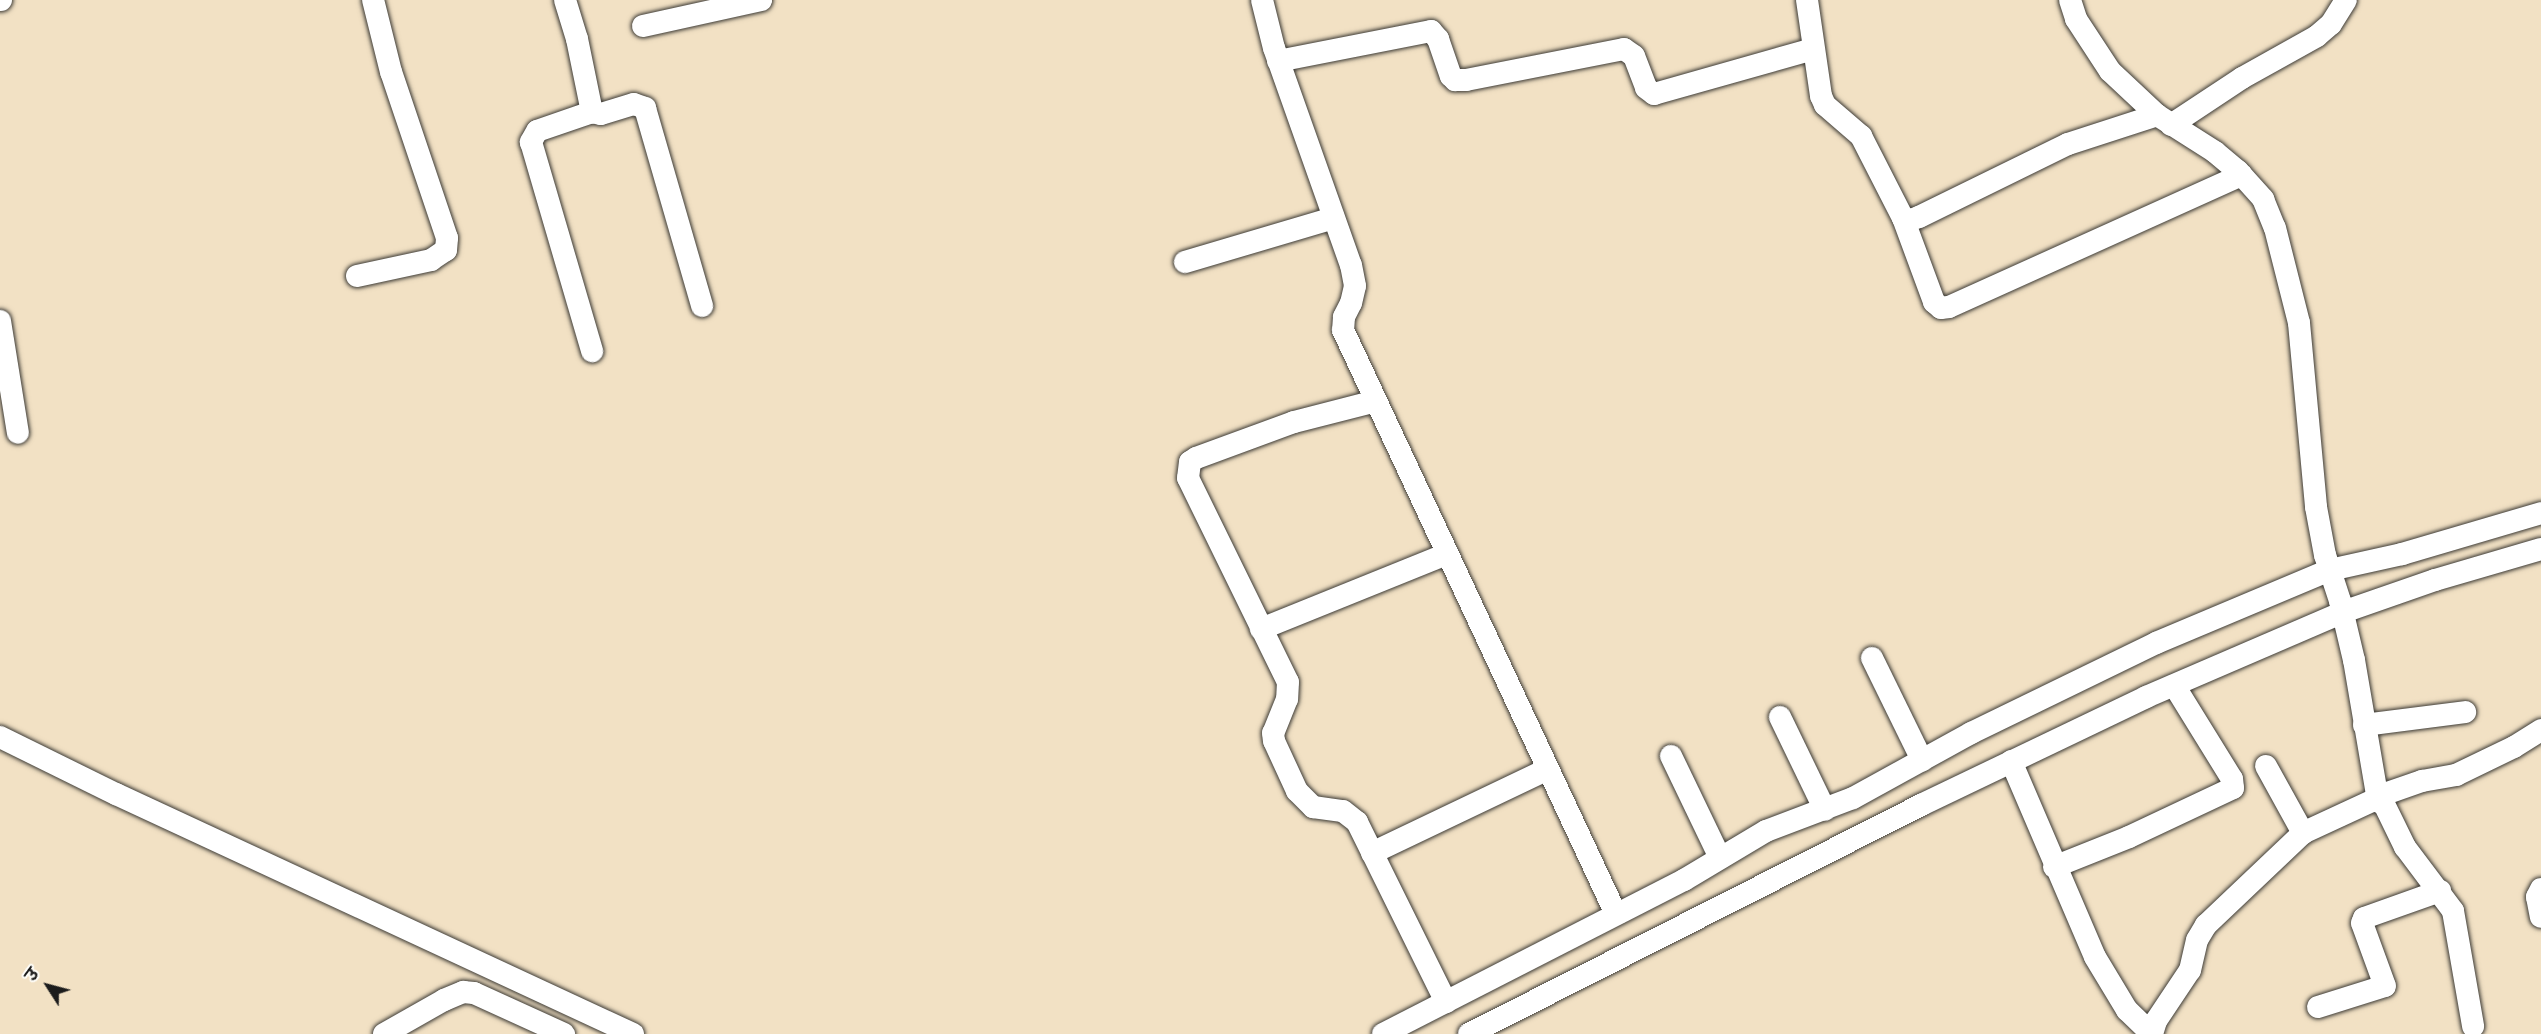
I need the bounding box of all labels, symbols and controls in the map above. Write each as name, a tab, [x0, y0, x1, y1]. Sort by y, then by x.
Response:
north arrow	[18, 956, 78, 1016]
text: उ	[21, 965, 45, 986]

